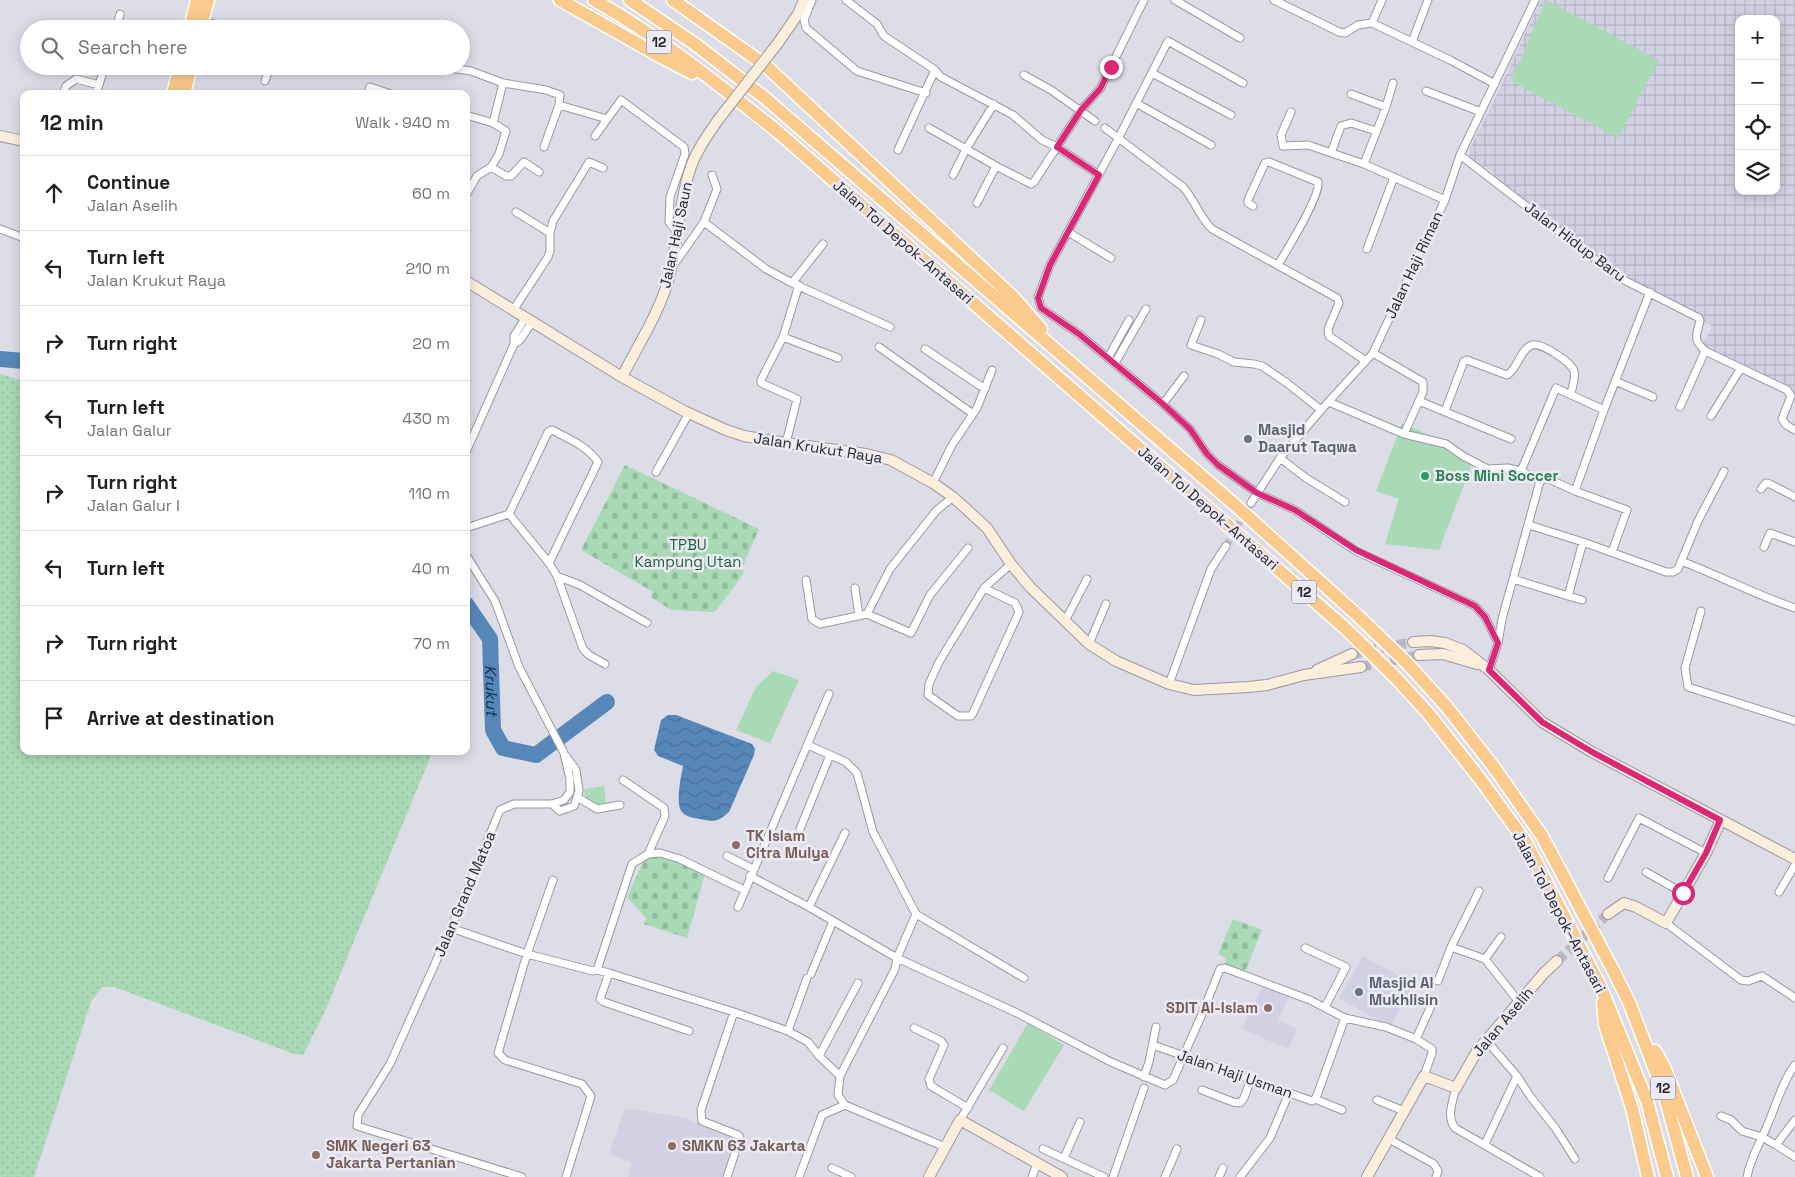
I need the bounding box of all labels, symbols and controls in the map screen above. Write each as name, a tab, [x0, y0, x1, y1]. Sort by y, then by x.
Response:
map controls	[1735, 15, 1780, 195]
button: +	[1735, 15, 1780, 60]
search box	[20, 20, 470, 75]
road number: 12	[646, 31, 672, 54]
icon: search	[38, 34, 66, 62]
text: Search here	[78, 35, 188, 60]
route end	[1100, 56, 1123, 79]
button: −	[1735, 60, 1780, 105]
button: locate	[1735, 105, 1780, 150]
text: 12 min	[40, 109, 104, 136]
text: Walk · 940 m	[355, 112, 450, 133]
button: layers	[1735, 150, 1780, 195]
text: Continue	[87, 170, 170, 195]
street label: Jalan Tol Depok–Antasari	[829, 175, 978, 308]
icon: ahead	[40, 179, 68, 207]
street label: Jalan Haji Saun	[655, 180, 696, 290]
text: 60 m	[412, 183, 450, 204]
text: Jalan Aselih	[87, 195, 178, 216]
street label: Jalan Hidup Baru	[1521, 197, 1630, 286]
street label: Jalan Haji Riman	[1380, 208, 1447, 321]
text: Turn left	[87, 245, 165, 270]
icon: left	[40, 254, 68, 282]
text: 210 m	[406, 258, 450, 279]
text: Jalan Krukut Raya	[87, 270, 226, 291]
icon: right	[40, 329, 68, 357]
text: Turn right	[87, 331, 177, 356]
text: 20 m	[412, 333, 450, 354]
text: Turn left	[87, 395, 165, 420]
icon: left	[40, 404, 68, 432]
text: 430 m	[402, 408, 450, 429]
text: Jalan Galur	[87, 420, 172, 441]
place label: Masjid Daarut Taqwa	[1258, 420, 1357, 456]
street label: Jalan Krukut Raya	[752, 428, 884, 467]
marker: Masjid Daarut Taqwa	[1242, 433, 1254, 445]
street label: Jalan Tol Depok–Antasari	[1134, 441, 1283, 574]
place label: Boss Mini Soccer	[1435, 466, 1558, 485]
text: Turn right	[87, 470, 177, 495]
marker: Boss Mini Soccer	[1419, 470, 1431, 482]
icon: right	[40, 479, 68, 507]
text: 110 m	[408, 483, 450, 504]
text: Jalan Galur I	[87, 495, 180, 516]
park label: TPBU Kampung Utan	[635, 535, 741, 571]
icon: left	[40, 554, 68, 582]
text: Turn left	[87, 556, 165, 581]
text: 40 m	[412, 558, 450, 579]
road number: 12	[1292, 580, 1316, 604]
icon: right	[40, 629, 68, 657]
text: Turn right	[87, 631, 177, 656]
text: 70 m	[413, 633, 450, 654]
water label: Krukut	[480, 665, 503, 718]
icon: arrive	[40, 704, 68, 732]
text: Arrive at destination	[87, 706, 275, 731]
place label: TK Islam Citra Mulya	[746, 826, 829, 862]
street label: Jalan Grand Matoa	[429, 828, 500, 960]
street label: Jalan Tol Depok–Antasari	[1509, 828, 1610, 996]
marker: TK Islam Citra Mulya	[730, 839, 742, 851]
route start	[1672, 882, 1695, 905]
place label: Masjid Al Mukhlisin	[1369, 973, 1438, 1009]
street label: Jalan Aselih	[1468, 983, 1537, 1060]
marker: Masjid Al Mukhlisin	[1353, 986, 1365, 998]
place label: SDIT Al-Islam	[1166, 998, 1258, 1017]
marker: SDIT Al-Islam	[1262, 1002, 1274, 1014]
street label: Jalan Haji Usman	[1175, 1045, 1295, 1102]
road number: 12	[1650, 1076, 1676, 1100]
place label: SMK Negeri 63 Jakarta Pertanian	[326, 1136, 456, 1172]
place label: SMKN 63 Jakarta	[682, 1136, 806, 1155]
marker: SMKN 63 Jakarta	[666, 1140, 678, 1152]
marker: SMK Negeri 63 Jakarta Pertanian	[310, 1149, 322, 1161]

